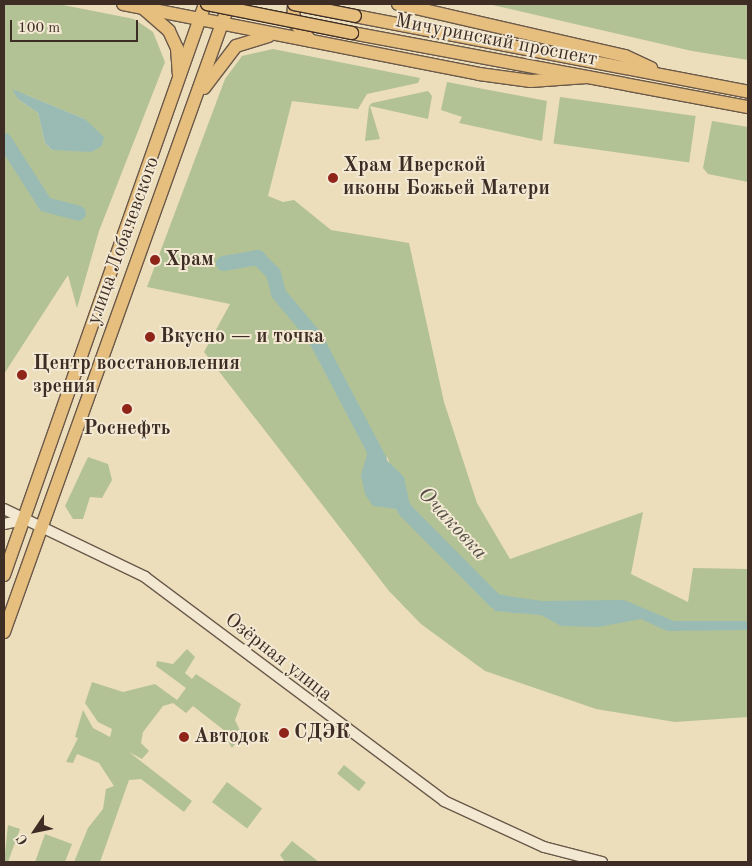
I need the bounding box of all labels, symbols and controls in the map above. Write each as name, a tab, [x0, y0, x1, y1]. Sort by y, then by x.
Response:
scale bar	[12, 10, 140, 42]
street label: Мичуринский проспект	[393, 10, 599, 72]
text: 100 m	[18, 21, 60, 36]
street label: улица Лобачевского	[82, 154, 166, 328]
place label: Храм Иверской иконы Божьей Матери	[343, 155, 550, 202]
marker: Храм Иверской иконы Божьей Матери	[327, 172, 339, 184]
place label: Храм	[165, 248, 214, 272]
marker: Храм	[149, 254, 161, 266]
place label: Вкусно — и точка	[160, 325, 324, 349]
marker: Вкусно — и точка	[144, 331, 156, 343]
place label: Центр восстановления зрения	[33, 352, 240, 399]
marker: Центр восстановления зрения	[15, 368, 29, 382]
marker: Роснефть	[121, 403, 133, 415]
place label: Роснефть	[83, 417, 171, 441]
water label: Очаковка	[412, 482, 492, 566]
street label: Озёрная улица	[219, 608, 337, 708]
place label: СДЭК	[294, 721, 350, 745]
place label: Автодок	[194, 725, 269, 749]
marker: СДЭК	[278, 727, 290, 739]
marker: Автодок	[178, 731, 190, 743]
north arrow	[10, 806, 60, 856]
text: С	[14, 832, 31, 847]

